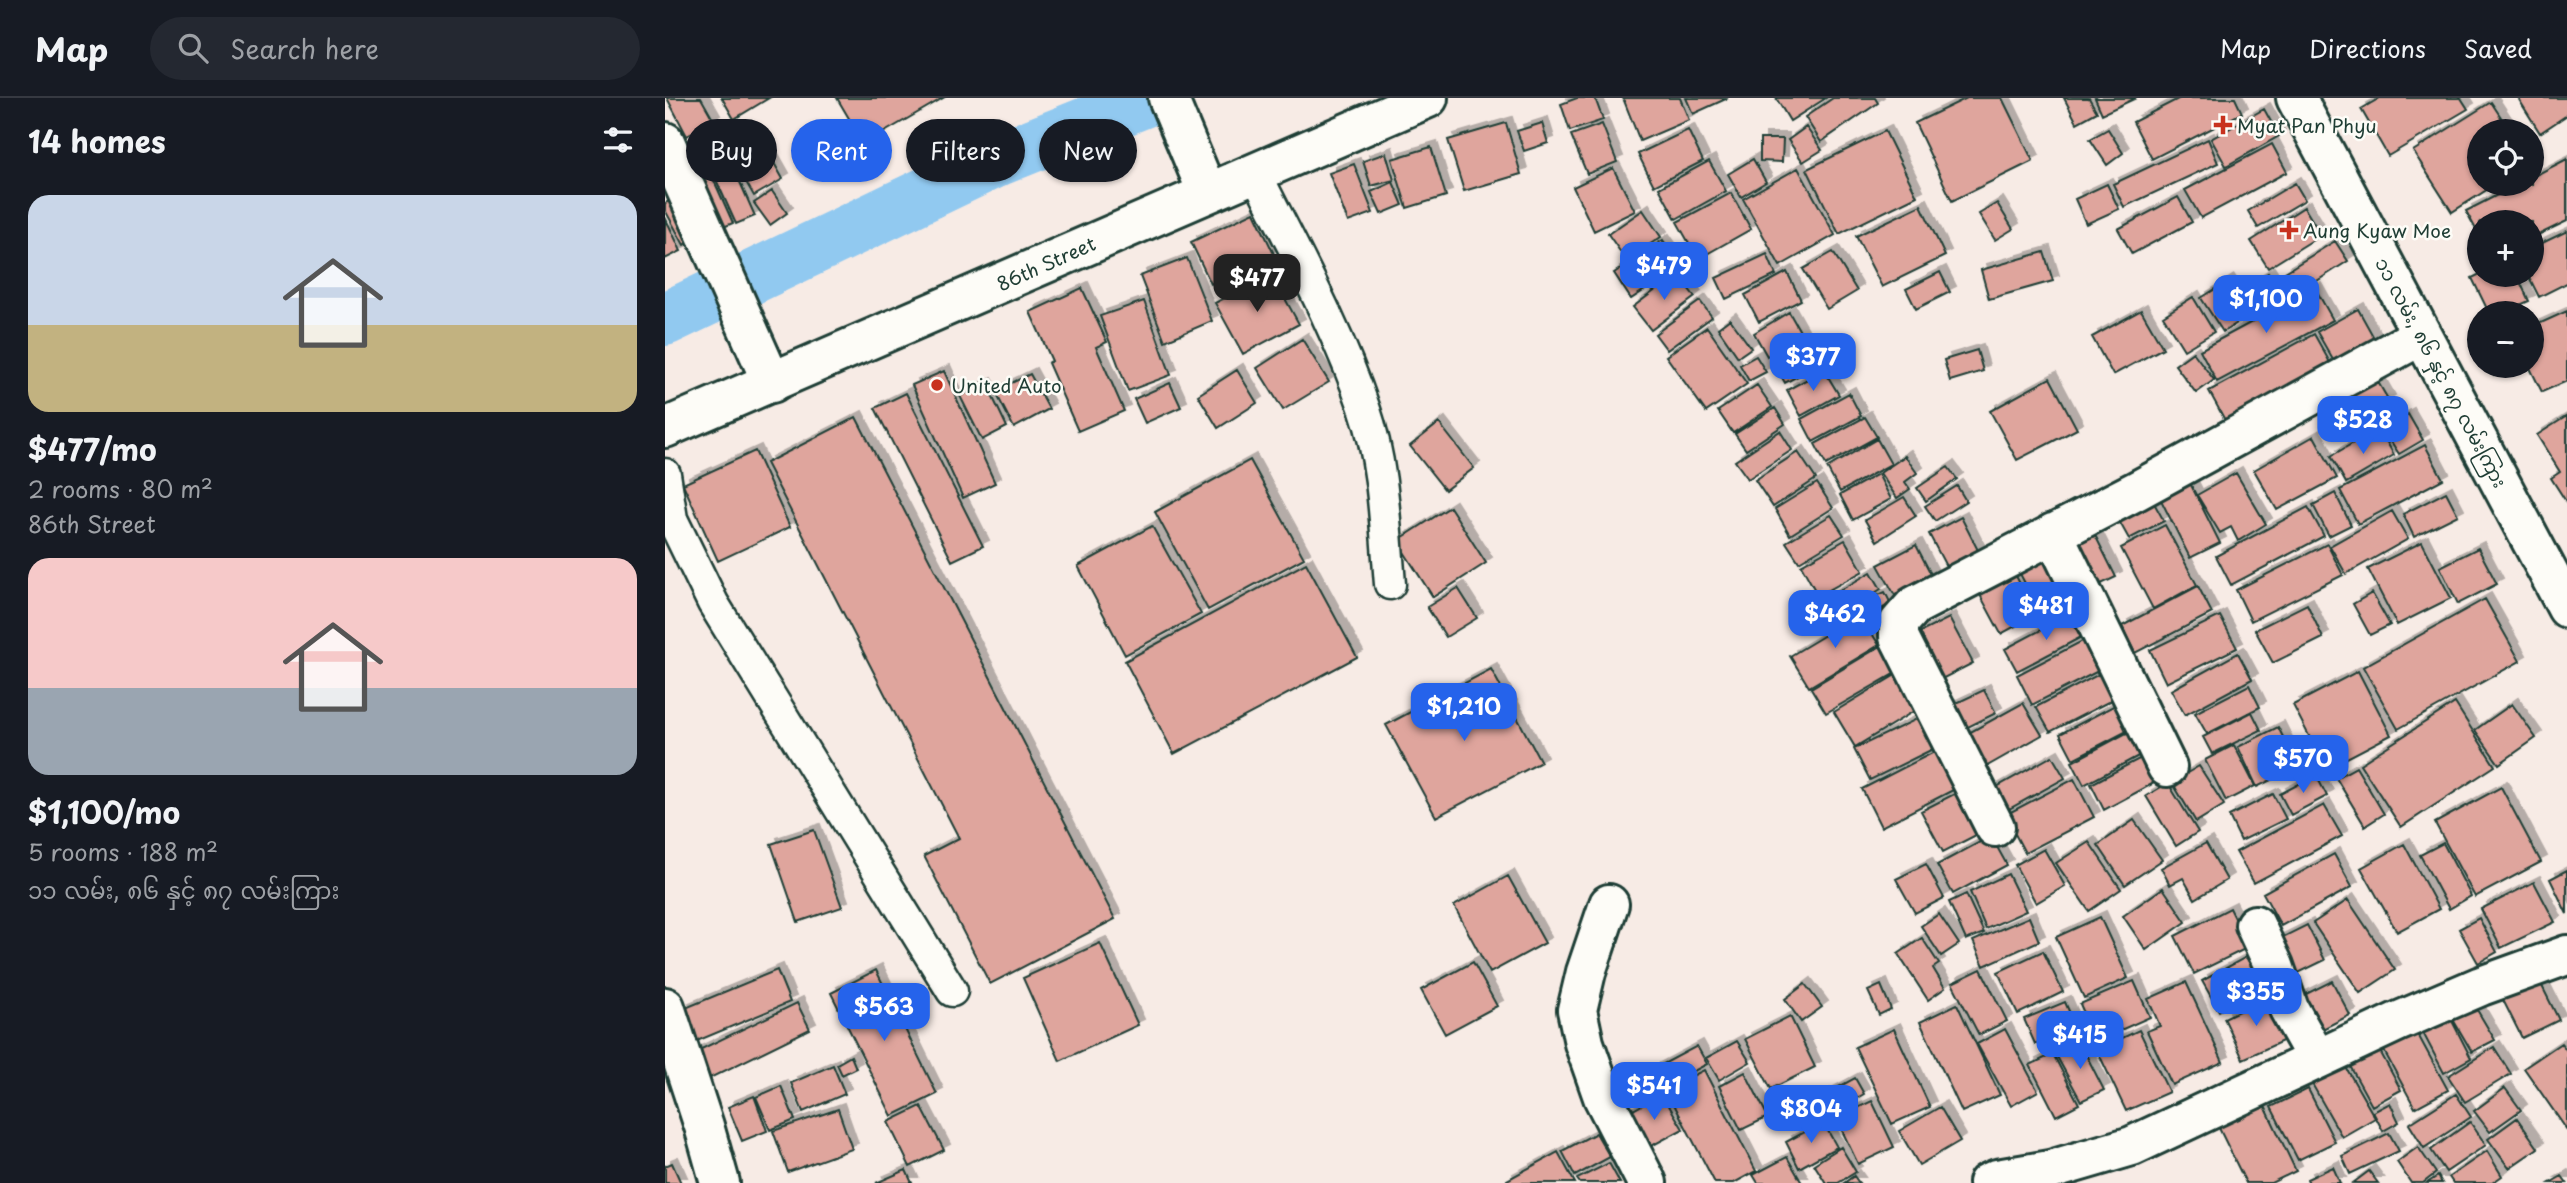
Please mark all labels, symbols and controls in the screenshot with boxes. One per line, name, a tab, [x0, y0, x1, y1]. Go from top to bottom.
search box	[150, 17, 640, 80]
text: Map	[35, 23, 108, 73]
icon: search	[174, 29, 212, 67]
text: Search here	[230, 29, 379, 68]
text: Map	[2220, 30, 2271, 66]
text: Directions	[2309, 30, 2426, 66]
text: Saved	[2464, 30, 2532, 66]
place label: Myat Pan Phyu	[2237, 111, 2377, 139]
marker: Myat Pan Phyu	[2215, 117, 2231, 133]
text: 14 homes	[28, 118, 166, 163]
chip: Buy	[686, 119, 777, 182]
chip: Rent	[791, 119, 892, 182]
chip: Filters	[906, 119, 1025, 182]
chip: New	[1039, 119, 1137, 182]
map controls	[2467, 119, 2544, 378]
button: locate	[2467, 119, 2544, 196]
icon: filters	[599, 121, 637, 159]
button: +	[2467, 210, 2544, 287]
place label: Aung Kyaw Moe	[2303, 216, 2451, 244]
marker: Aung Kyaw Moe	[2281, 222, 2297, 238]
street label: 86th Street	[992, 229, 1100, 297]
icon: home	[270, 240, 396, 366]
pin: $479	[1623, 242, 1705, 302]
text: $479	[1636, 247, 1692, 282]
street label: ၁၁ လမ်း, ၈၆ နှင့် ၈၇ လမ်းကြား	[2366, 252, 2515, 494]
pin: $477	[1216, 254, 1298, 314]
text: $477	[1229, 259, 1285, 294]
pin: $1,100	[2209, 275, 2323, 335]
text: $1,100	[2229, 280, 2303, 315]
button: −	[2467, 301, 2544, 378]
pin: $377	[1772, 334, 1854, 393]
text: $377	[1786, 338, 1840, 373]
place label: United Auto	[951, 371, 1062, 399]
marker: United Auto	[929, 377, 945, 393]
pin: $528	[2322, 396, 2404, 456]
text: $528	[2333, 401, 2393, 436]
text: $477/mo	[28, 426, 157, 471]
text: 2 rooms · 80 m²	[28, 471, 213, 506]
text: 86th Street	[28, 506, 156, 541]
pin: $481	[2005, 582, 2087, 642]
text: $481	[2019, 587, 2073, 622]
pin: $462	[1794, 590, 1876, 650]
text: $462	[1804, 595, 1866, 630]
icon: home	[270, 604, 396, 730]
pin: $1,210	[1407, 684, 1521, 743]
text: $1,210	[1427, 688, 1501, 723]
pin: $570	[2262, 736, 2344, 795]
text: $570	[2274, 740, 2333, 775]
text: $1,100/mo	[28, 789, 180, 834]
text: 5 rooms · 188 m²	[28, 834, 218, 869]
text: ၁၁ လမ်း, ၈၆ နှင့် ၈၇ လမ်းကြား	[28, 872, 339, 907]
pin: $355	[2215, 968, 2297, 1028]
text: $355	[2227, 973, 2285, 1008]
pin: $563	[843, 984, 925, 1043]
text: $563	[854, 988, 914, 1023]
pin: $415	[2039, 1012, 2121, 1071]
text: $415	[2053, 1016, 2108, 1051]
pin: $541	[1613, 1062, 1695, 1122]
text: $541	[1627, 1067, 1682, 1102]
pin: $804	[1770, 1086, 1852, 1145]
text: $804	[1780, 1090, 1842, 1125]

